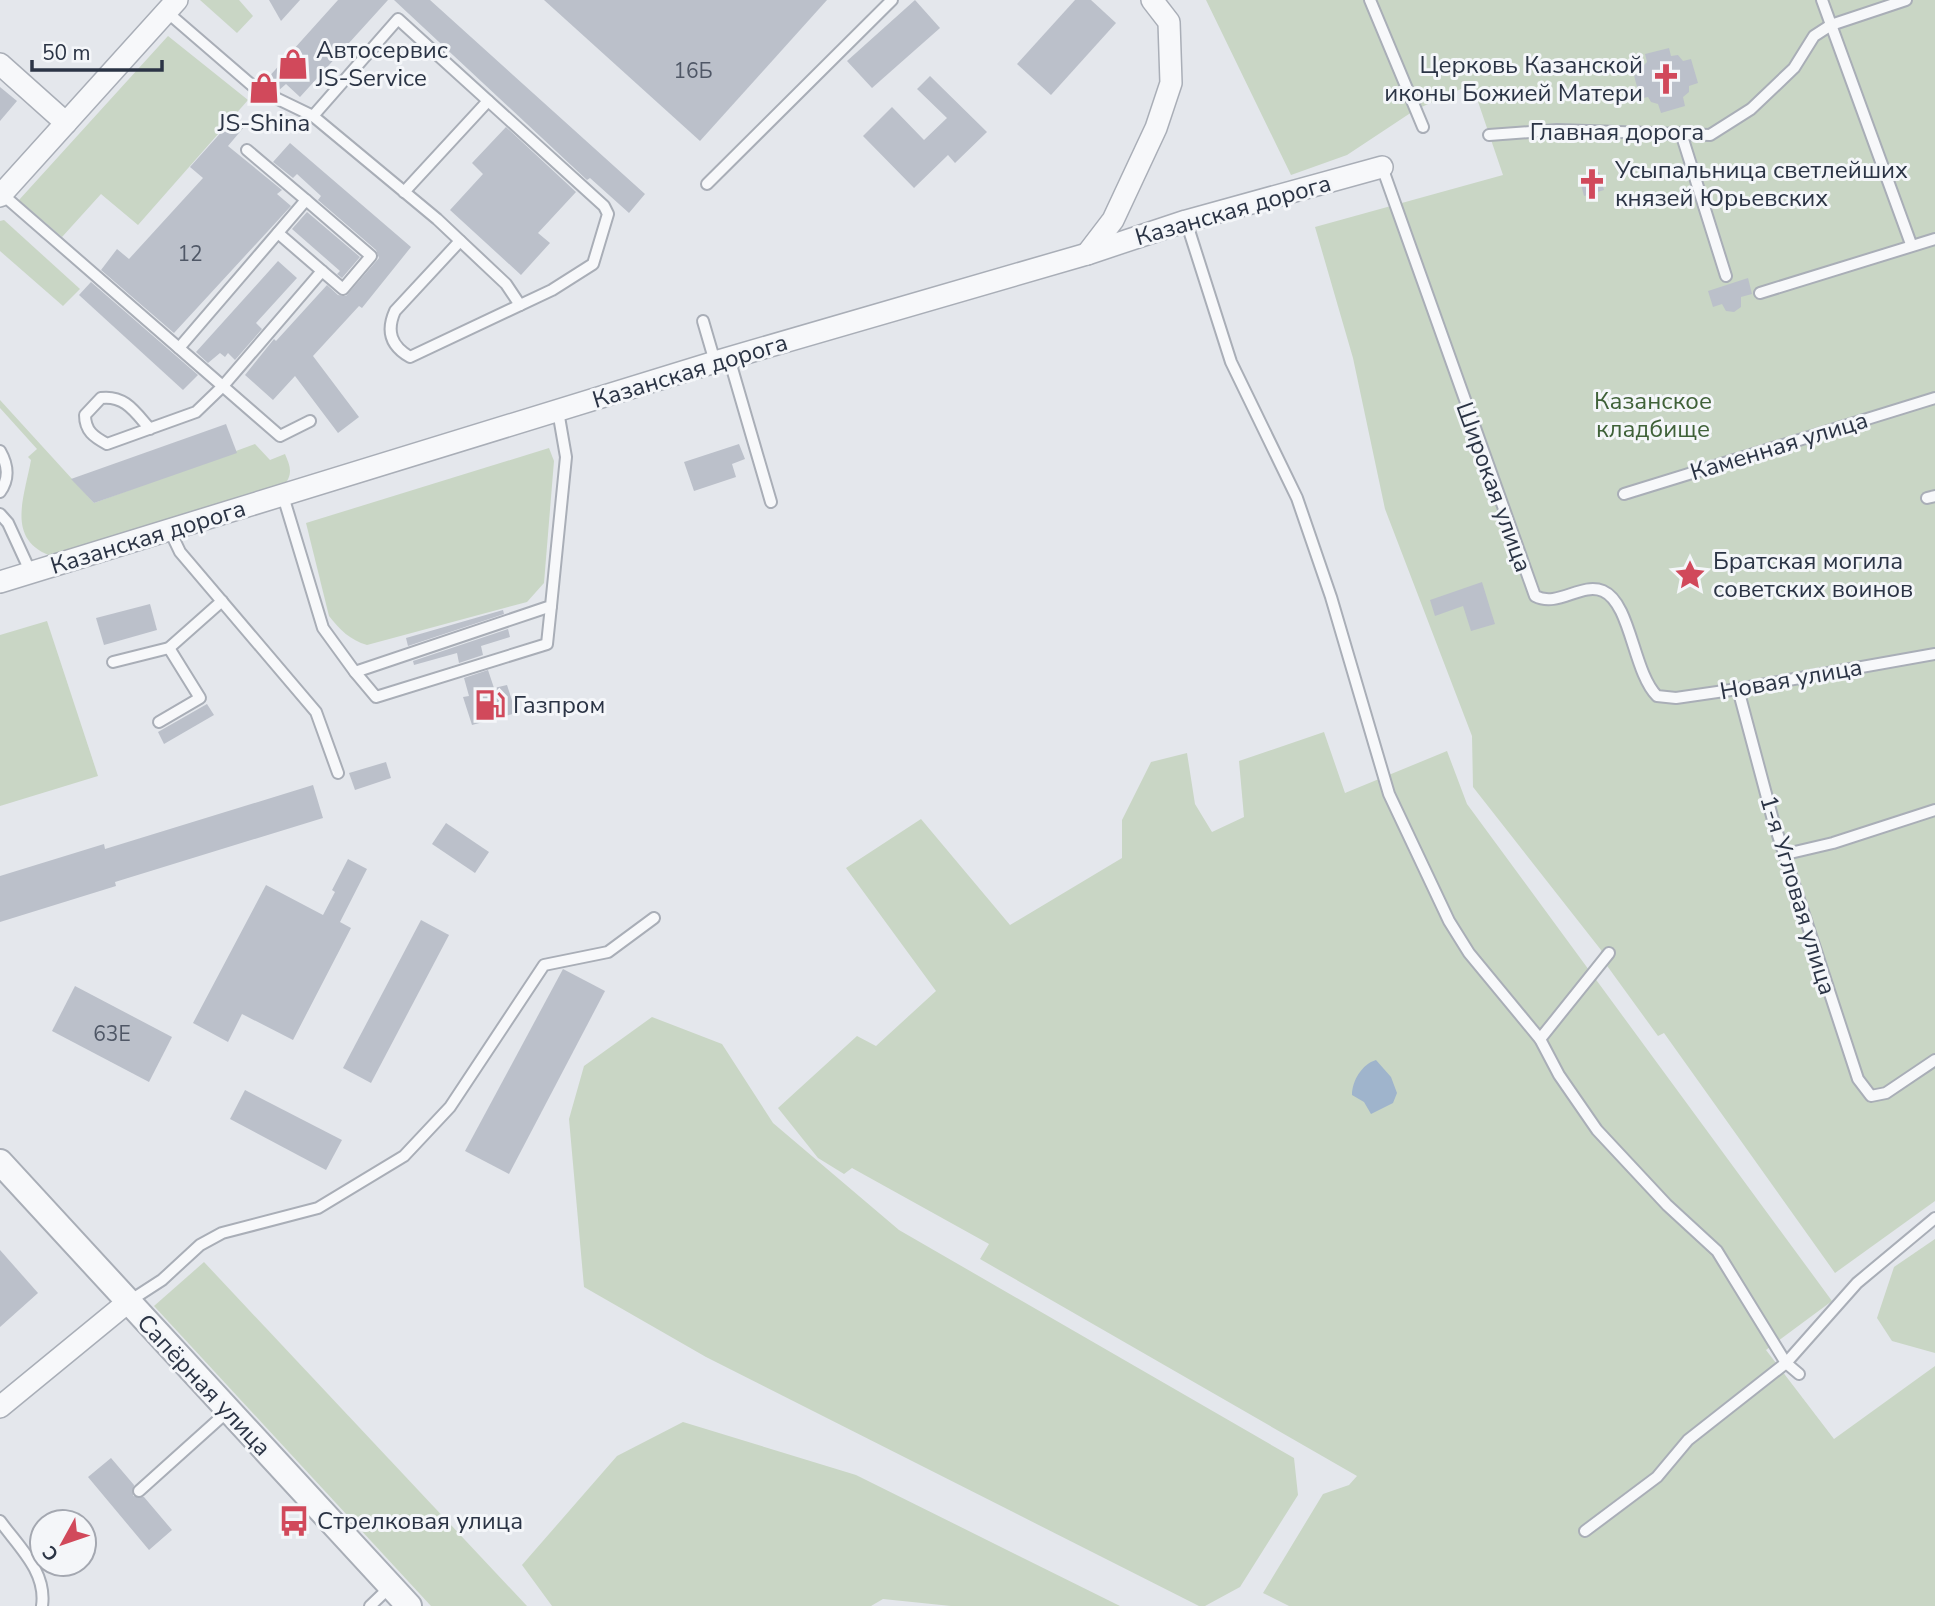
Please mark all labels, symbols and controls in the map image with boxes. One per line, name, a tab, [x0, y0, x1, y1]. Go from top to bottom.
scale bar	[32, 28, 161, 72]
place label: Автосервис JS-Service	[315, 34, 448, 94]
text: 50 m	[42, 39, 91, 67]
shop icon: Автосервис JS-Service	[276, 47, 310, 81]
place label: Церковь Казанской иконы Божией Матери	[1384, 49, 1643, 109]
house number: 16Б	[673, 57, 713, 85]
church icon: Церковь Казанской иконы Божией Матери	[1649, 62, 1683, 96]
shop icon: JS-Shina	[247, 71, 281, 105]
place label: JS-Shina	[217, 107, 310, 139]
street label: Главная дорога	[1530, 116, 1704, 148]
place label: Усыпальница светлейших князей Юрьевских	[1614, 154, 1908, 214]
street label: Казанская дорога	[1131, 167, 1335, 253]
church icon: Усыпальница светлейших князей Юрьевских	[1575, 167, 1609, 201]
house number: 12	[177, 240, 203, 268]
street label: Казанская дорога	[589, 326, 791, 416]
park label: Казанское кладбище	[1594, 385, 1712, 445]
street label: Широкая улица	[1448, 398, 1540, 576]
street label: Каменная улица	[1686, 404, 1872, 488]
street label: Казанская дорога	[47, 492, 249, 582]
place label: Братская могила советских воинов	[1713, 545, 1913, 605]
place icon: Братская могила советских воинов	[1673, 558, 1707, 592]
street label: Новая улица	[1717, 651, 1865, 707]
fuel station icon: Газпром	[473, 688, 507, 722]
place label: Газпром	[513, 689, 605, 721]
street label: 1-я Угловая улица	[1752, 791, 1844, 999]
house number: 63Е	[93, 1020, 131, 1048]
street label: Сапёрная улица	[130, 1307, 278, 1463]
bus stop icon: Стрелковая улица	[277, 1504, 311, 1538]
place label: Стрелковая улица	[317, 1505, 523, 1537]
north arrow	[28, 1508, 98, 1578]
text: С	[37, 1540, 65, 1567]

